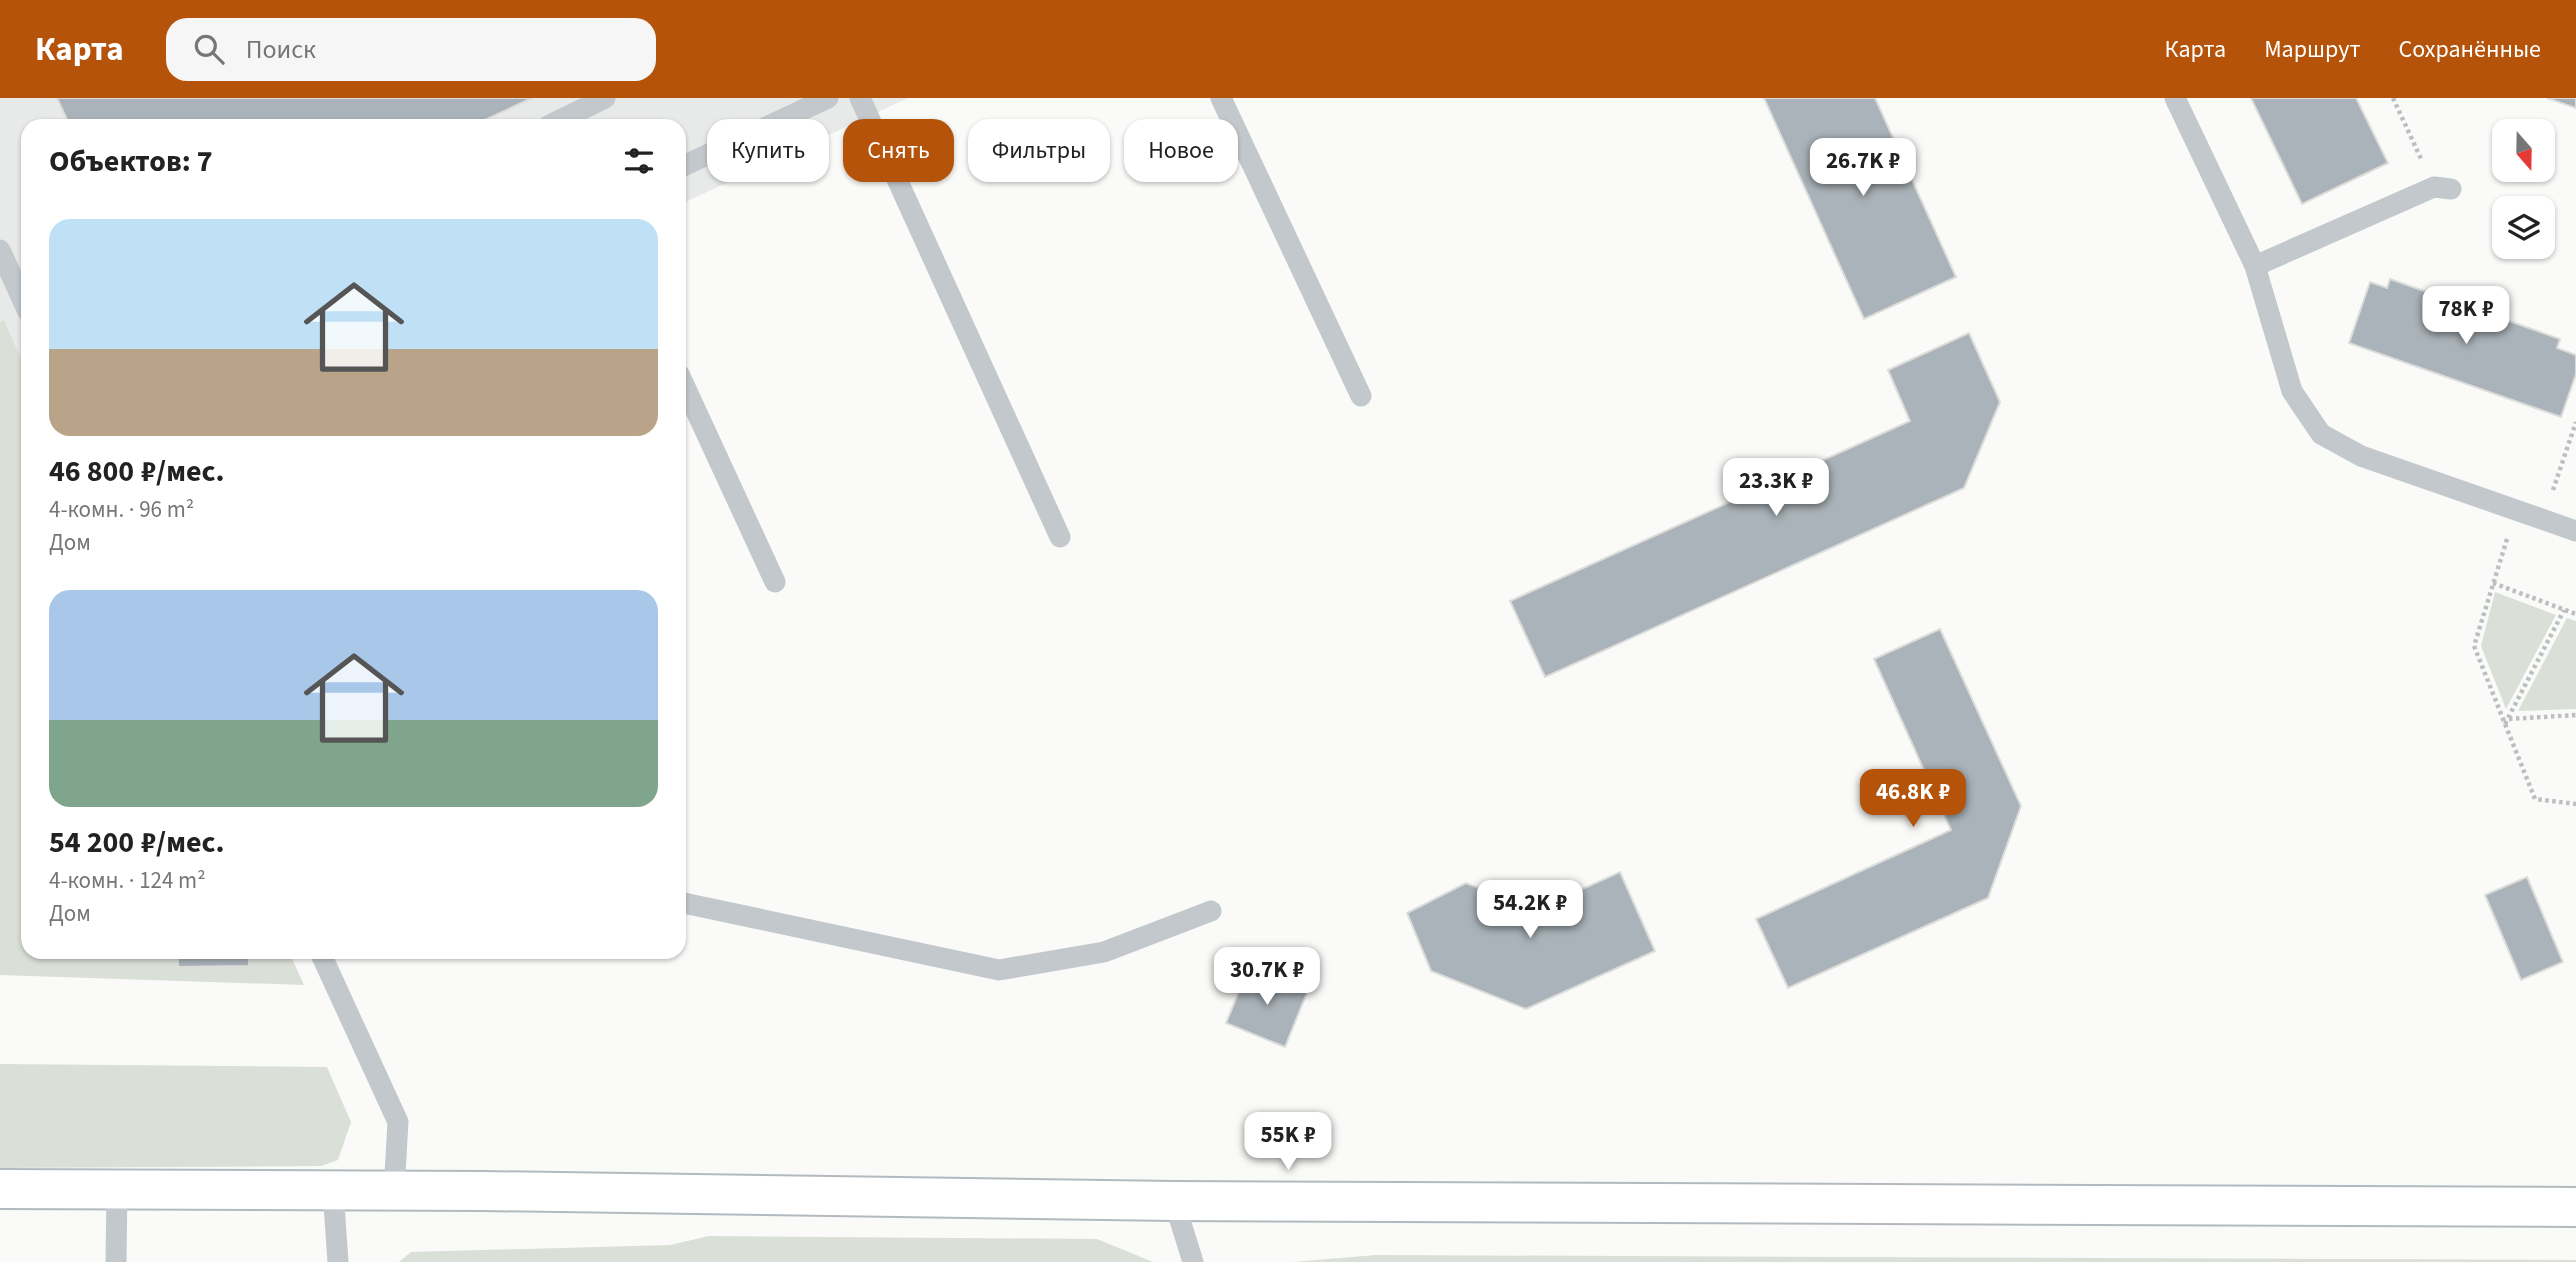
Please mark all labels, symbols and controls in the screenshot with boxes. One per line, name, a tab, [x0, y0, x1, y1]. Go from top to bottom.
search box	[166, 18, 656, 81]
text: Карта	[35, 26, 124, 73]
icon: search	[190, 30, 228, 68]
text: Поиск	[246, 31, 316, 68]
text: Карта	[2165, 32, 2226, 67]
text: Маршрут	[2264, 32, 2360, 67]
text: Сохранённые	[2398, 32, 2541, 67]
chip: Купить	[707, 119, 829, 182]
chip: Снять	[843, 119, 954, 182]
chip: Фильтры	[968, 119, 1110, 182]
chip: Новое	[1124, 119, 1238, 182]
north arrow	[2492, 119, 2555, 182]
map controls	[2492, 119, 2555, 259]
pin: 26.7K ₽	[1798, 139, 1928, 198]
text: Объектов: 7	[49, 140, 213, 183]
icon: filters	[620, 142, 658, 180]
text: 26.7K ₽	[1826, 144, 1900, 177]
button: layers	[2492, 196, 2555, 259]
icon: home	[291, 264, 417, 390]
pin: 78K ₽	[2417, 286, 2515, 346]
text: 78K ₽	[2438, 292, 2494, 325]
text: 46 800 ₽/мес.	[49, 450, 225, 493]
pin: 23.3K ₽	[1711, 458, 1841, 518]
text: 23.3K ₽	[1739, 464, 1813, 497]
text: 4-комн. · 96 m²	[49, 493, 194, 526]
text: Дом	[49, 526, 91, 559]
icon: home	[291, 635, 417, 761]
pin: 46.8K ₽	[1848, 770, 1978, 829]
text: 46.8K ₽	[1876, 775, 1950, 808]
text: 54 200 ₽/мес.	[49, 821, 225, 864]
text: 4-комн. · 124 m²	[49, 864, 206, 897]
pin: 54.2K ₽	[1465, 880, 1595, 940]
text: 54.2K ₽	[1493, 886, 1567, 919]
text: Дом	[49, 897, 91, 930]
pin: 30.7K ₽	[1202, 948, 1332, 1007]
text: 30.7K ₽	[1230, 953, 1304, 986]
pin: 55K ₽	[1239, 1112, 1337, 1172]
text: 55K ₽	[1260, 1118, 1316, 1151]

